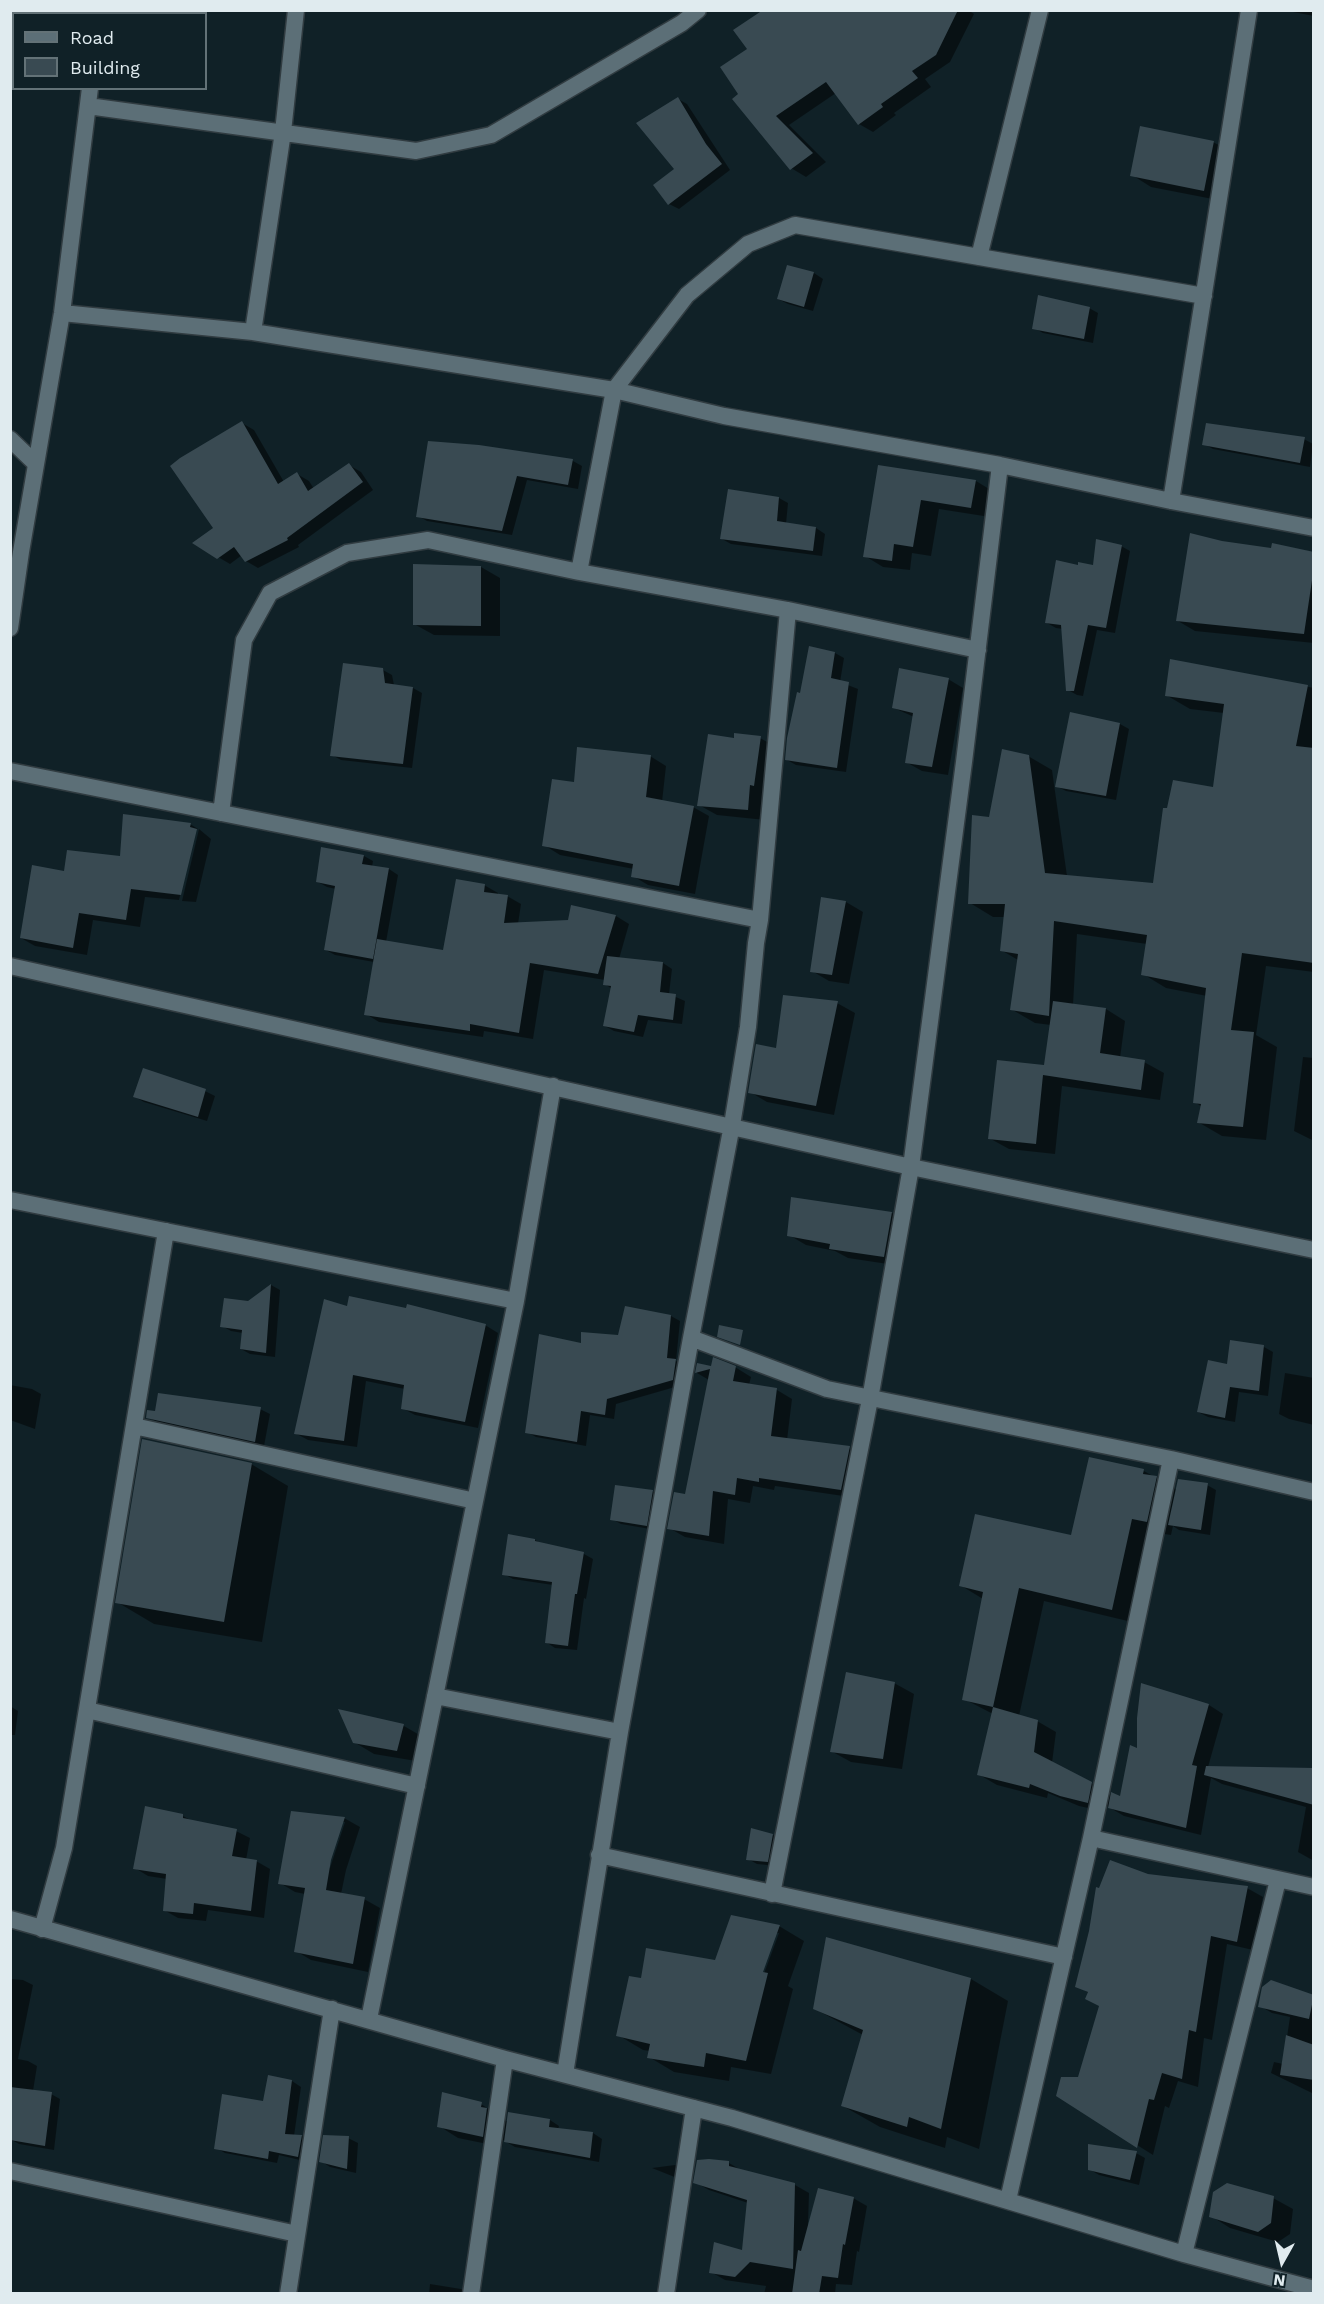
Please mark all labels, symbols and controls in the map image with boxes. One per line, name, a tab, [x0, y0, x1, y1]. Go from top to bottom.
legend	[12, 12, 207, 90]
text: Road	[70, 27, 114, 48]
text: Building	[70, 57, 140, 78]
north arrow	[1252, 2232, 1312, 2292]
text: N	[1272, 2270, 1287, 2291]

